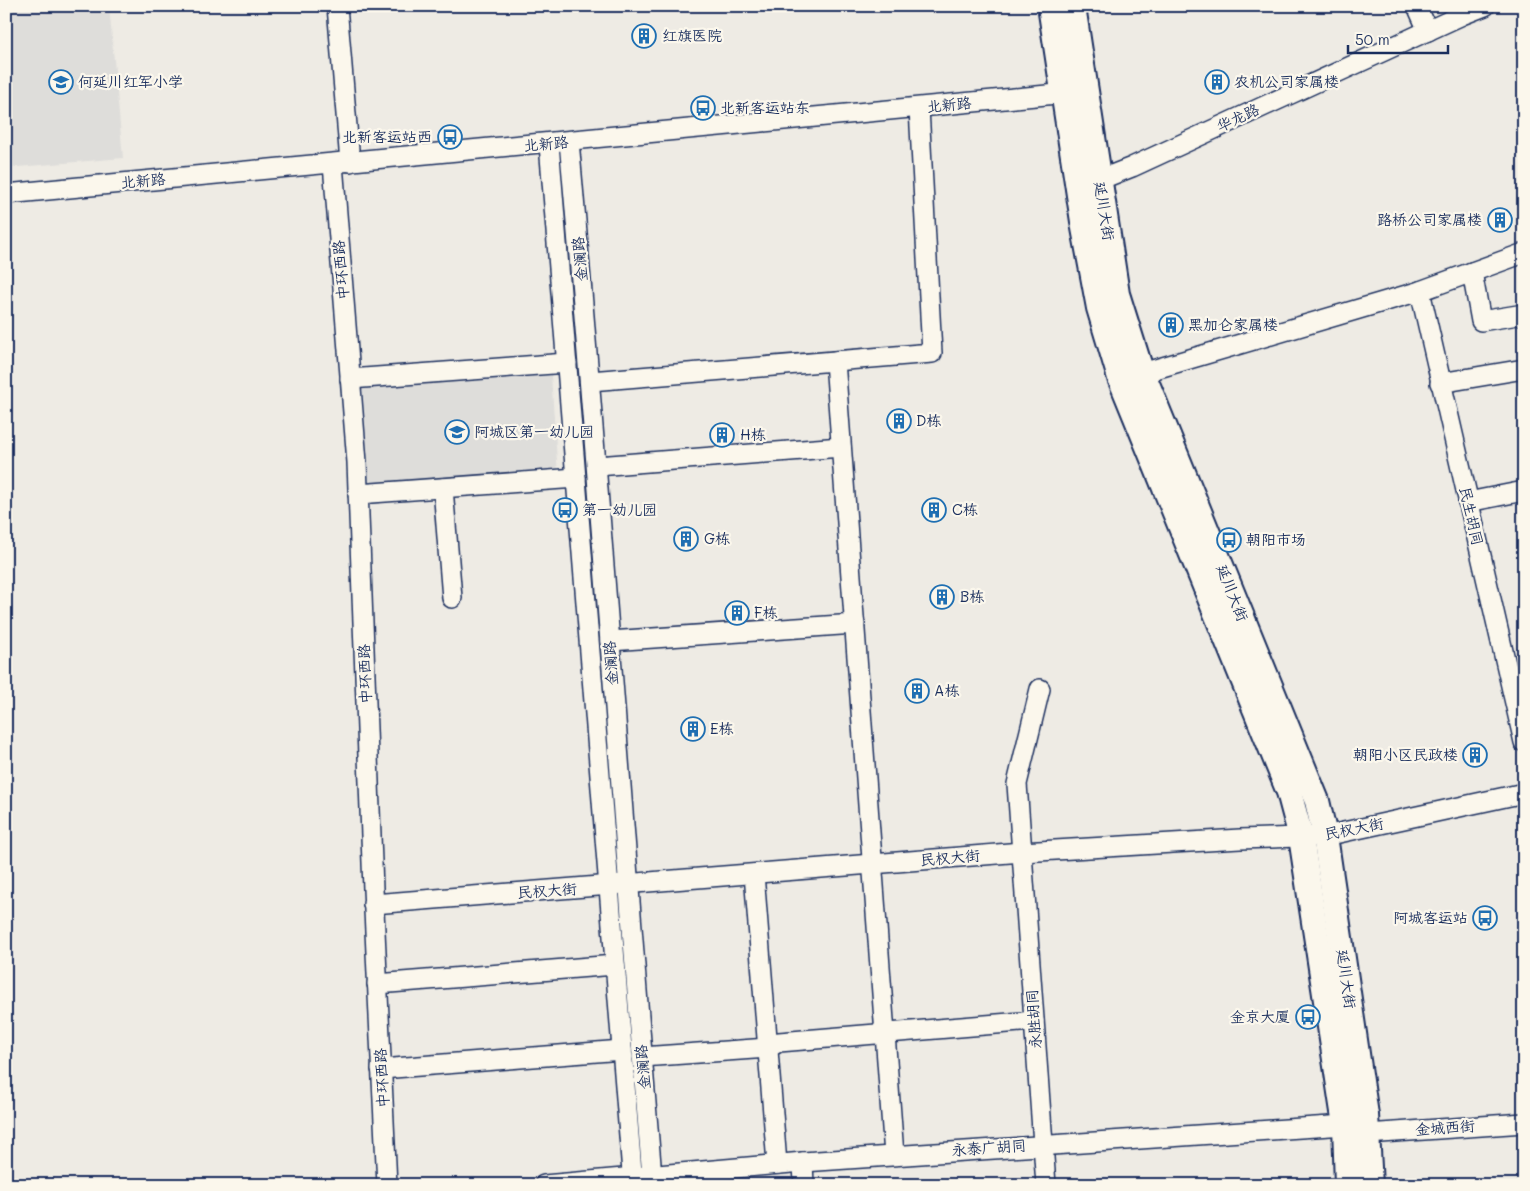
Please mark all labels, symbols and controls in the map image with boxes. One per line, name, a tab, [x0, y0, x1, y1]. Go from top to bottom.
scale bar	[1348, 22, 1448, 54]
building icon: 红旗医院	[631, 23, 657, 49]
place label: 红旗医院	[662, 25, 722, 45]
text: 50 m	[1355, 29, 1390, 49]
school or university icon: 何延川红军小学	[48, 69, 74, 95]
building icon: 农机公司家属楼	[1204, 69, 1230, 95]
place label: 何延川红军小学	[78, 71, 183, 91]
place label: 农机公司家属楼	[1234, 71, 1339, 91]
street label: 北新路	[925, 92, 972, 116]
bus stop icon: 北新客运站东	[690, 95, 716, 121]
place label: 北新客运站东	[720, 97, 810, 117]
street label: 华龙路	[1213, 99, 1262, 136]
bus stop icon: 北新客运站西	[437, 124, 463, 150]
place label: 北新客运站西	[342, 126, 432, 146]
street label: 北新路	[523, 131, 569, 155]
street label: 北新路	[120, 168, 166, 192]
street label: 延川大街	[1090, 180, 1120, 242]
building icon: 路桥公司家属楼	[1487, 207, 1513, 233]
place label: 路桥公司家属楼	[1377, 209, 1482, 229]
street label: 金澜路	[567, 236, 591, 282]
street label: 中环西路	[327, 239, 353, 301]
building icon: 黑加仑家属楼	[1158, 312, 1184, 338]
place label: 黑加仑家属楼	[1188, 314, 1278, 334]
building icon: D栋	[886, 408, 912, 434]
place label: D栋	[916, 410, 941, 430]
school or university icon: 阿城区第一幼儿园	[444, 419, 470, 445]
place label: 阿城区第一幼儿园	[474, 421, 594, 441]
building icon: H栋	[709, 422, 735, 448]
place label: H栋	[740, 424, 766, 444]
street label: 民生胡同	[1455, 484, 1488, 547]
bus stop icon: 第一幼儿园	[552, 497, 578, 523]
building icon: C栋	[921, 497, 947, 523]
place label: 第一幼儿园	[582, 499, 657, 519]
place label: C栋	[952, 499, 978, 519]
building icon: G栋	[673, 526, 699, 552]
bus stop icon: 朝阳市场	[1216, 527, 1242, 553]
place label: G栋	[704, 528, 730, 548]
place label: 朝阳市场	[1246, 529, 1306, 549]
street label: 延川大街	[1212, 561, 1253, 624]
building icon: B栋	[929, 584, 955, 610]
place label: B栋	[960, 586, 984, 606]
building icon: F栋	[724, 600, 750, 626]
place label: F栋	[754, 602, 777, 622]
street label: 金澜路	[598, 640, 622, 686]
street label: 中环西路	[353, 644, 375, 704]
building icon: A栋	[904, 678, 930, 704]
place label: A栋	[934, 680, 959, 700]
building icon: E栋	[680, 716, 706, 742]
place label: E栋	[710, 718, 734, 738]
building icon: 朝阳小区民政楼	[1462, 742, 1488, 768]
place label: 朝阳小区民政楼	[1353, 744, 1458, 764]
street label: 民权大街	[1322, 812, 1385, 844]
street label: 民权大街	[919, 844, 981, 870]
street label: 民权大街	[516, 878, 578, 902]
bus stop icon: 阿城客运站	[1472, 905, 1498, 931]
place label: 阿城客运站	[1393, 907, 1468, 927]
street label: 延川大街	[1333, 948, 1361, 1010]
street label: 永胜胡同	[1021, 988, 1045, 1050]
bus stop icon: 金京大厦	[1295, 1004, 1321, 1030]
place label: 金京大厦	[1230, 1006, 1290, 1026]
street label: 金澜路	[630, 1044, 654, 1090]
street label: 中环西路	[369, 1048, 393, 1109]
street label: 金城西街	[1414, 1115, 1476, 1139]
street label: 永泰广胡同	[951, 1134, 1027, 1160]

